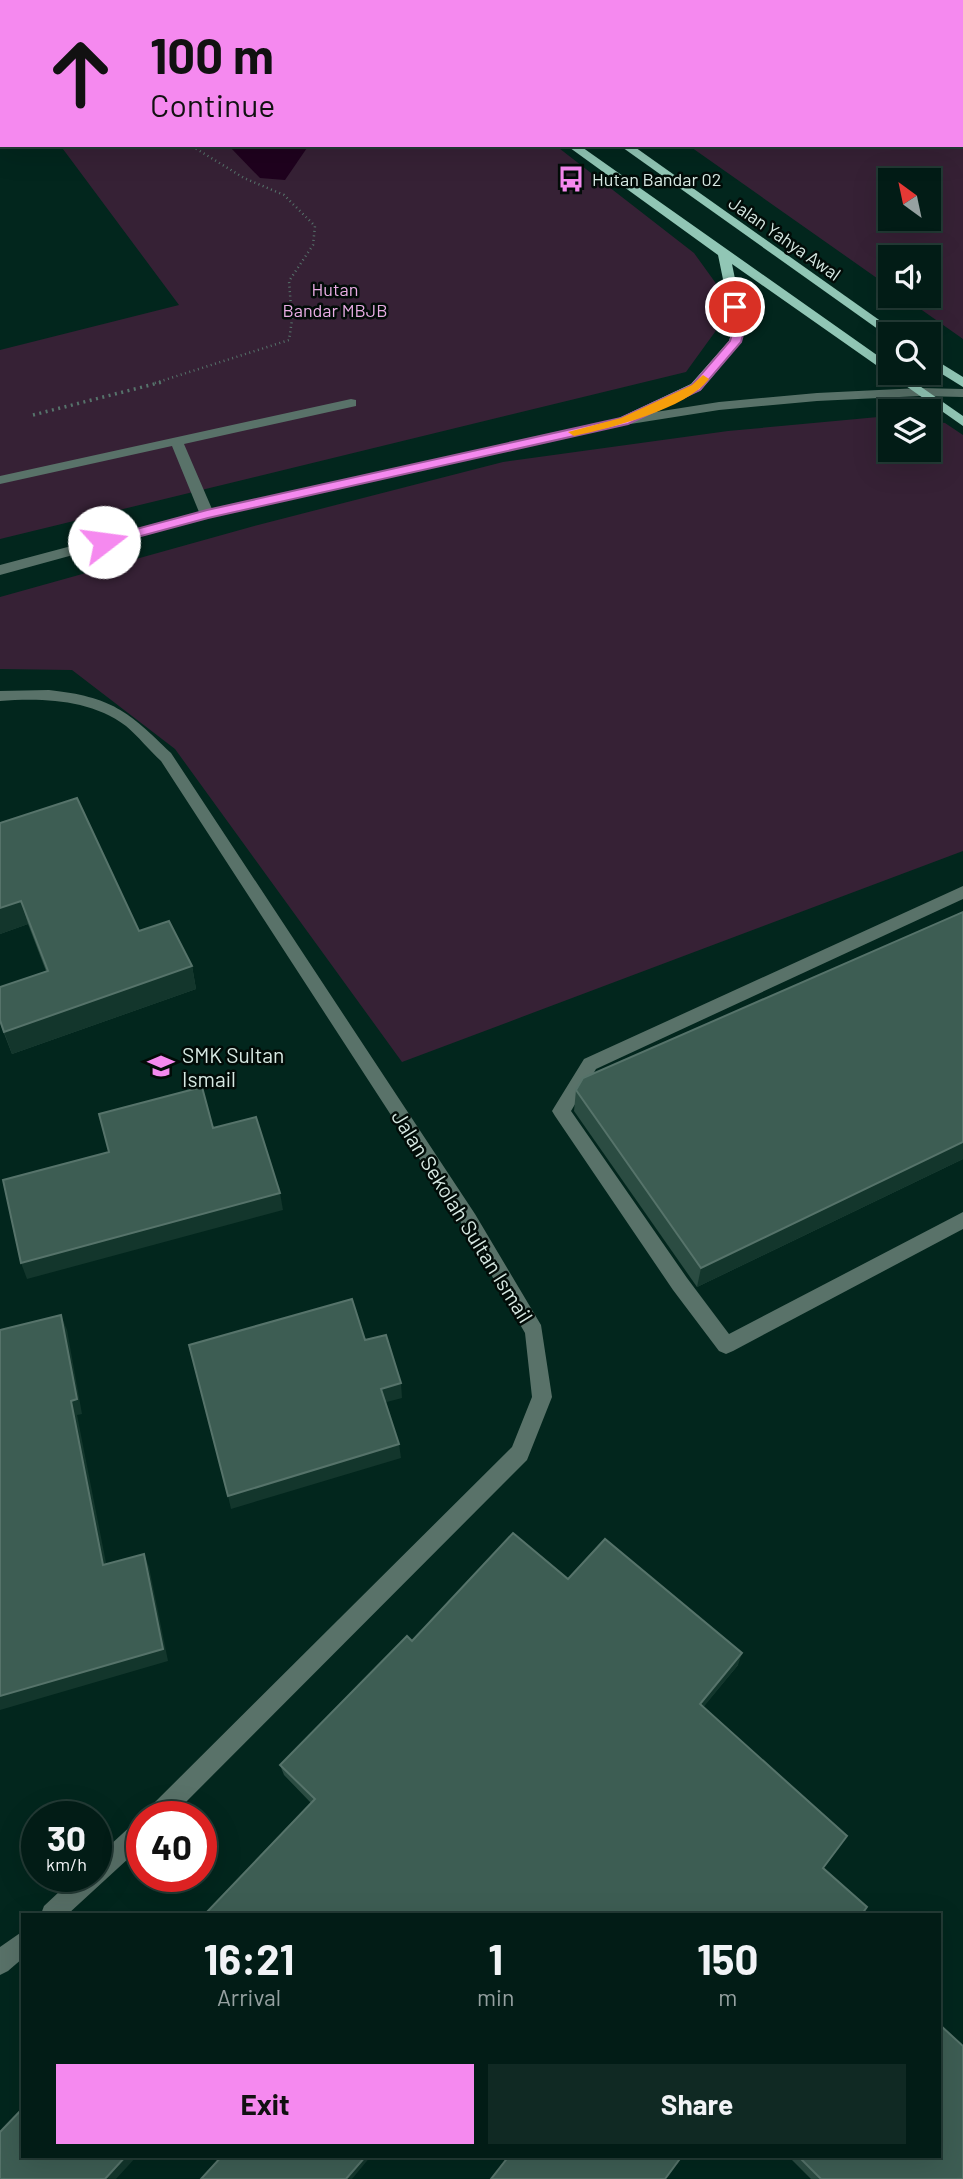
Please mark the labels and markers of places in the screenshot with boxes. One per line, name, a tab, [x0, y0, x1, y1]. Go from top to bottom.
bus stop icon: Hutan Bandar 02	[556, 164, 586, 194]
place label: Hutan Bandar 02	[592, 168, 721, 190]
pin	[705, 277, 765, 337]
place label: SMK Sultan Ismail	[182, 1042, 284, 1091]
school or university icon: SMK Sultan Ismail	[146, 1051, 176, 1081]

